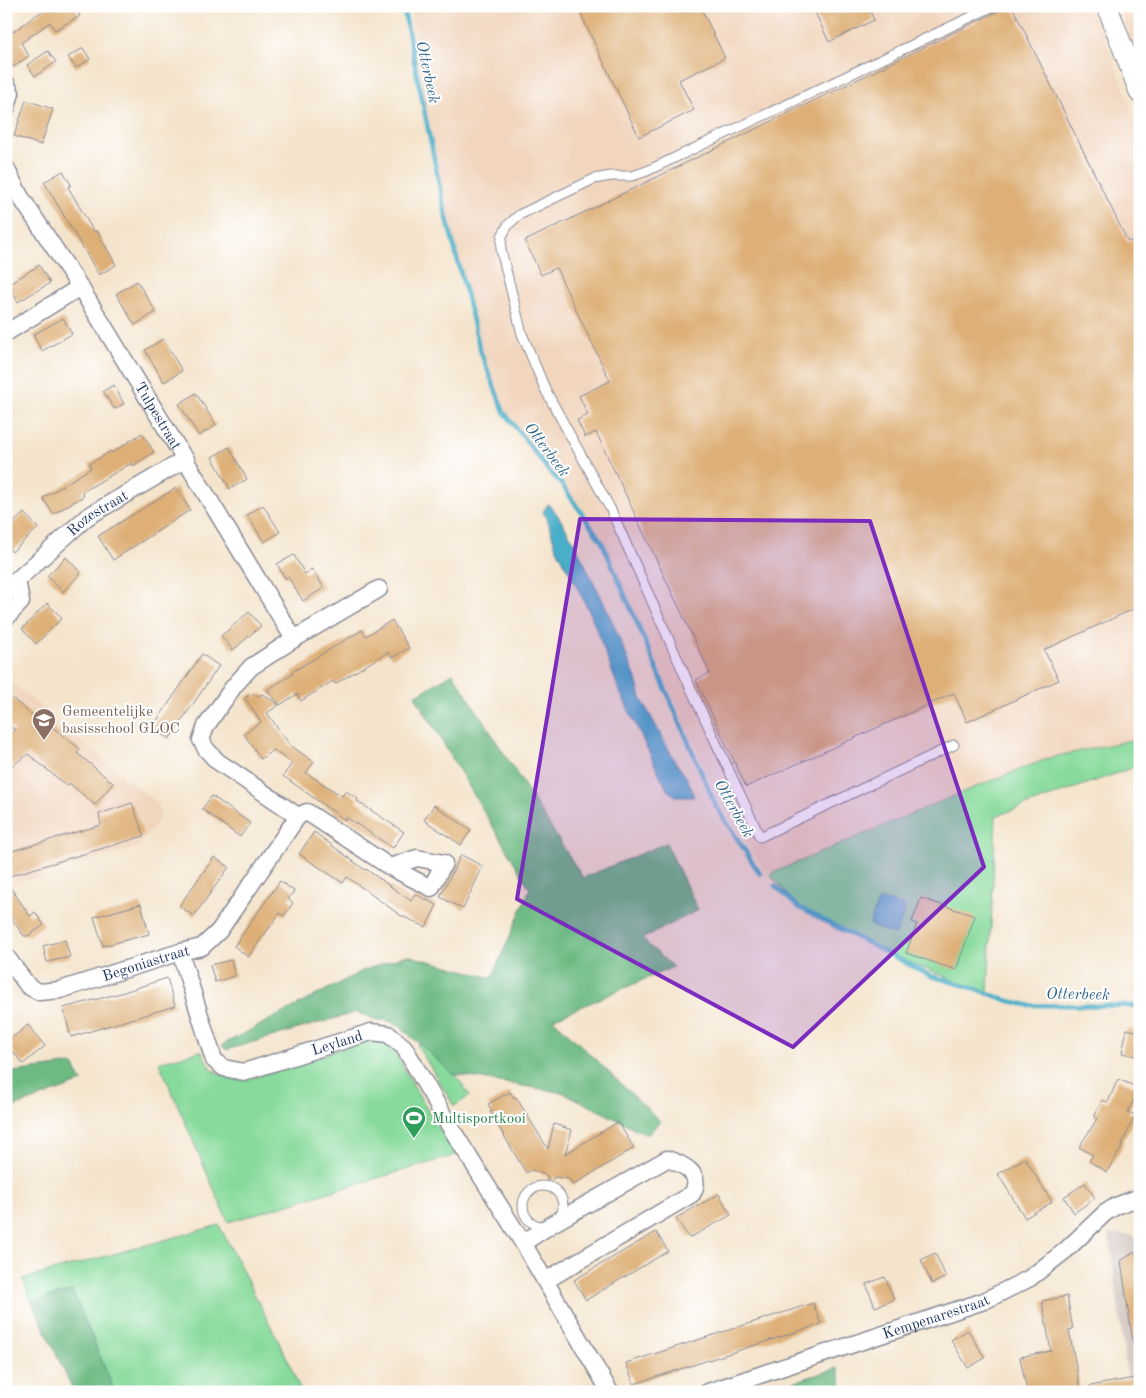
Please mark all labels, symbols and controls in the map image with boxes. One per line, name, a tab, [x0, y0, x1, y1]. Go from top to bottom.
water label: Otterbeek	[413, 40, 442, 105]
street label: Tulpestraat	[131, 380, 183, 453]
water label: Otterbeek	[521, 420, 572, 481]
street label: Rozestraat	[65, 489, 131, 540]
place label: Gemeentelijke basisschool GLOC	[62, 705, 180, 737]
school or university icon: Gemeentelijke basisschool GLOC	[31, 707, 57, 741]
water label: Otterbeek	[711, 777, 756, 841]
street label: Begoniastraat	[101, 944, 191, 985]
water label: Otterbeek	[1046, 986, 1110, 1004]
street label: Leyland	[310, 1029, 365, 1059]
sports icon: Multisportkooi	[401, 1105, 427, 1139]
place label: Multisportkooi	[432, 1112, 526, 1127]
street label: Kempenarestraat	[881, 1293, 993, 1343]

